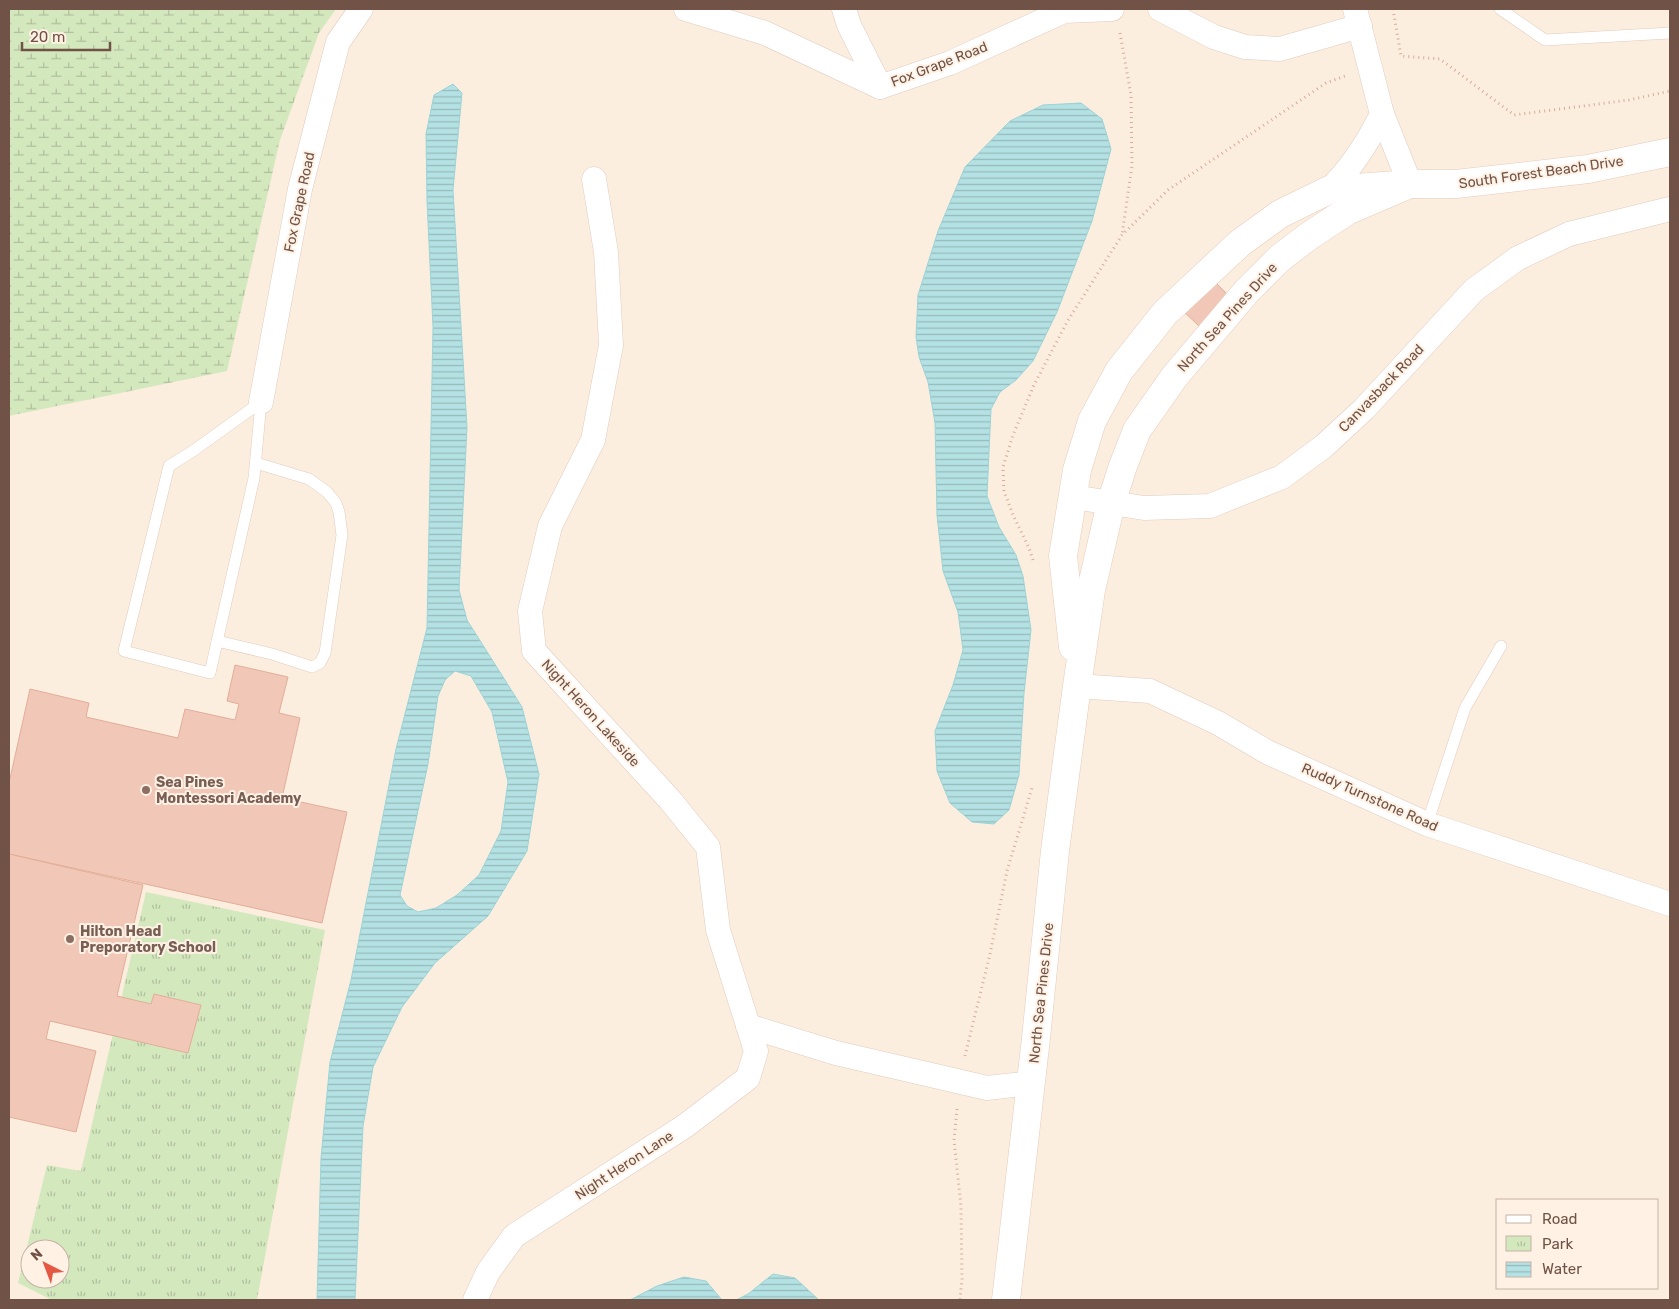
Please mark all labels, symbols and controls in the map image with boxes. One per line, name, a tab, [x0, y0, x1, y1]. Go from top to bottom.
scale bar	[22, 20, 110, 52]
text: 20 m	[30, 28, 65, 46]
street label: Fox Grape Road	[888, 38, 990, 91]
street label: Fox Grape Road	[281, 150, 318, 254]
street label: South Forest Beach Drive	[1458, 153, 1625, 192]
street label: North Sea Pines Drive	[1174, 259, 1281, 375]
street label: Canvasback Road	[1335, 341, 1427, 436]
street label: Night Heron Lakeside	[538, 656, 643, 771]
street label: Ruddy Turnstone Road	[1299, 760, 1441, 835]
place label: Sea Pines Montessori Academy	[156, 774, 302, 807]
marker: Sea Pines Montessori Academy	[140, 784, 152, 796]
street label: North Sea Pines Drive	[1026, 922, 1057, 1064]
place label: Hilton Head Preporatory School	[80, 923, 216, 956]
marker: Hilton Head Preporatory School	[64, 933, 76, 945]
street label: Night Heron Lane	[572, 1127, 677, 1204]
legend	[1496, 1199, 1659, 1289]
text: Road	[1542, 1210, 1578, 1228]
text: Park	[1542, 1235, 1573, 1253]
north arrow	[20, 1239, 70, 1289]
text: N	[27, 1245, 46, 1264]
text: Water	[1542, 1260, 1582, 1278]

